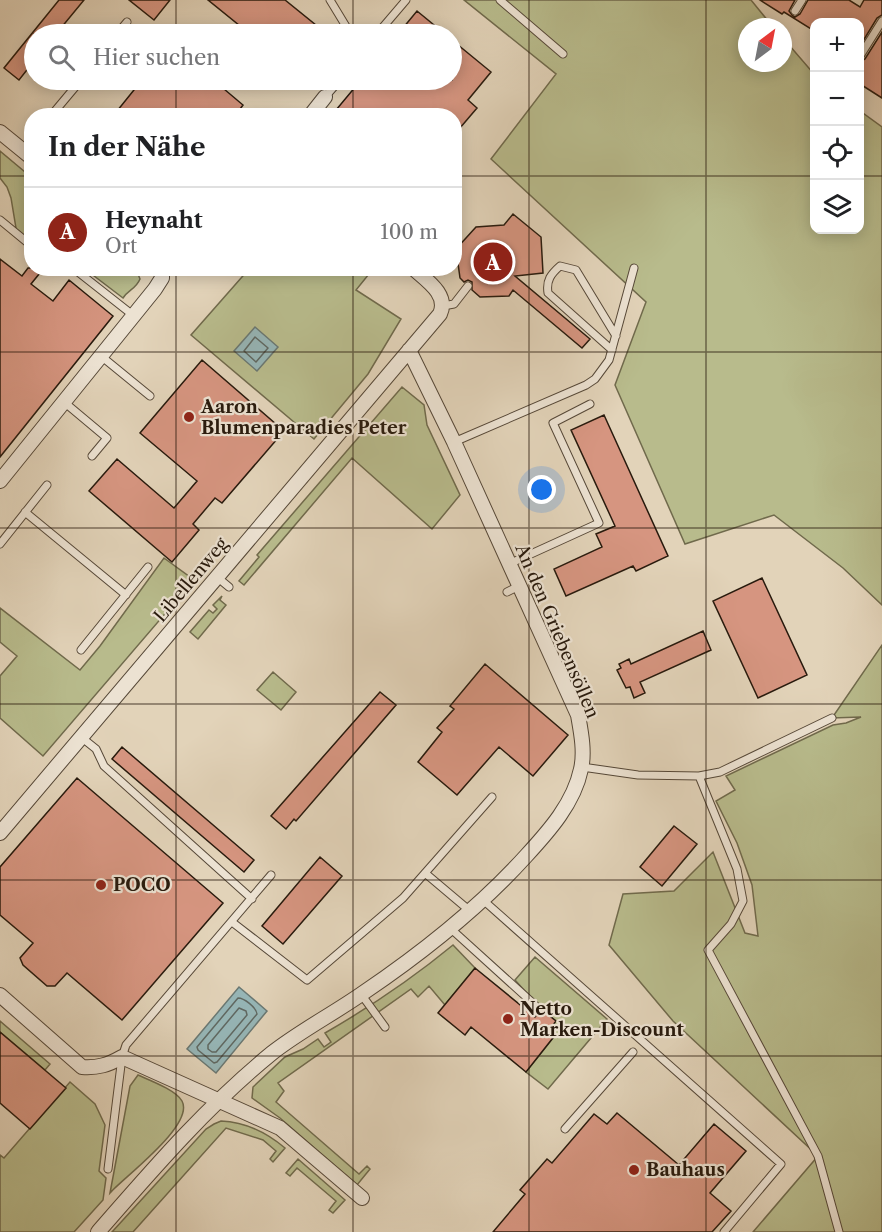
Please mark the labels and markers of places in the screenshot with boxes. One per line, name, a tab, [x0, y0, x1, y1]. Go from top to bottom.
pin: A	[474, 240, 512, 284]
place label: Aaron Blumenparadies Peter	[200, 396, 407, 439]
marker: Aaron Blumenparadies Peter	[182, 410, 196, 424]
place label: POCO	[113, 874, 171, 896]
marker: POCO	[94, 878, 108, 892]
place label: Netto Marken-Discount	[520, 998, 684, 1041]
marker: Netto Marken-Discount	[501, 1012, 515, 1026]
place label: Bauhaus	[646, 1159, 725, 1181]
marker: Bauhaus	[627, 1163, 641, 1177]

